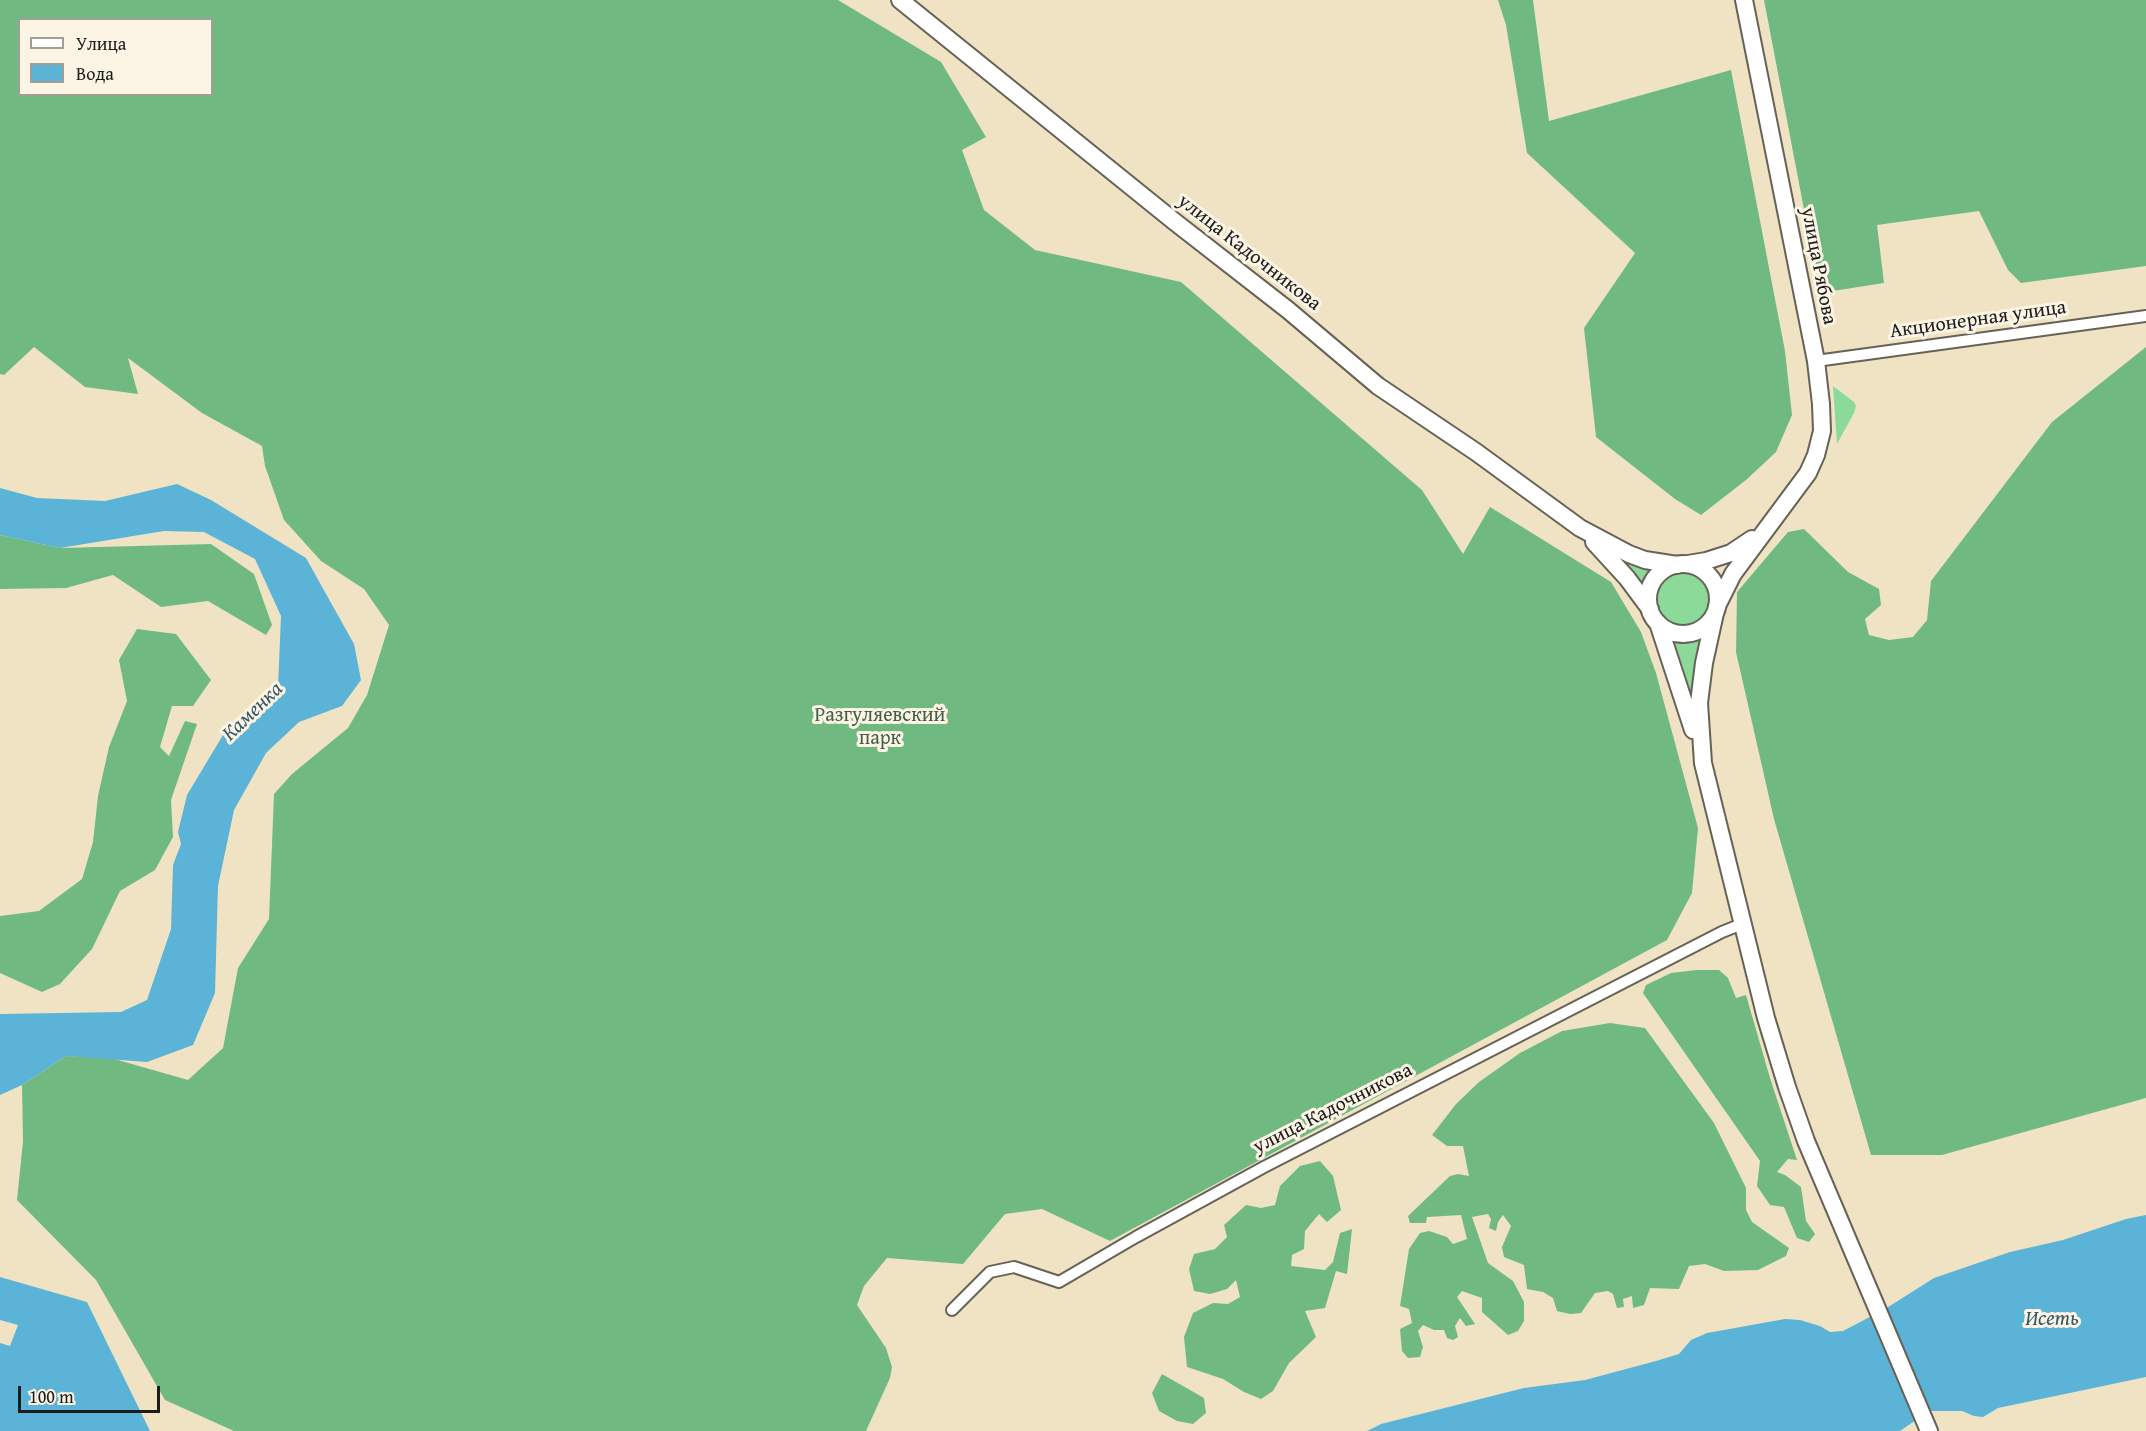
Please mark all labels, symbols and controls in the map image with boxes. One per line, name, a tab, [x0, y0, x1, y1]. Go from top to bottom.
legend	[18, 18, 213, 96]
text: Улица	[76, 30, 126, 57]
text: Вода	[76, 60, 114, 87]
street label: улица Кадочникова	[1172, 190, 1326, 316]
street label: улица Рябова	[1795, 205, 1841, 327]
street label: Акционерная улица	[1888, 296, 2068, 344]
water label: Каменка	[218, 677, 288, 747]
park label: Разгуляевский парк	[815, 704, 945, 751]
street label: улица Кадочникова	[1249, 1058, 1417, 1160]
water label: Исеть	[2025, 1307, 2079, 1333]
scale bar	[21, 1374, 164, 1412]
text: 100 m	[29, 1383, 74, 1410]

